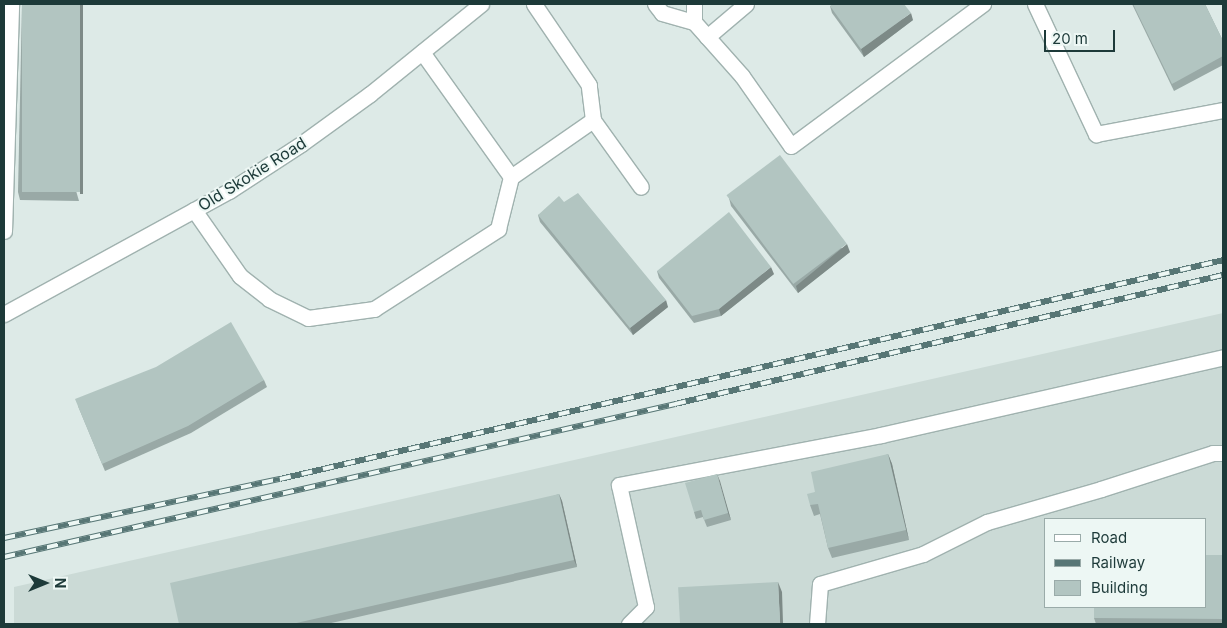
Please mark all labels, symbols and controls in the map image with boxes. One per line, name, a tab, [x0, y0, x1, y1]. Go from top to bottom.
scale bar	[1047, 20, 1118, 52]
text: 20 m	[1052, 29, 1088, 48]
street label: Old Skokie Road	[194, 133, 310, 215]
legend	[1044, 518, 1207, 608]
text: Road	[1091, 528, 1127, 547]
text: Railway	[1091, 553, 1145, 572]
north arrow	[20, 558, 70, 608]
text: N	[52, 578, 69, 588]
text: Building	[1091, 578, 1148, 597]

